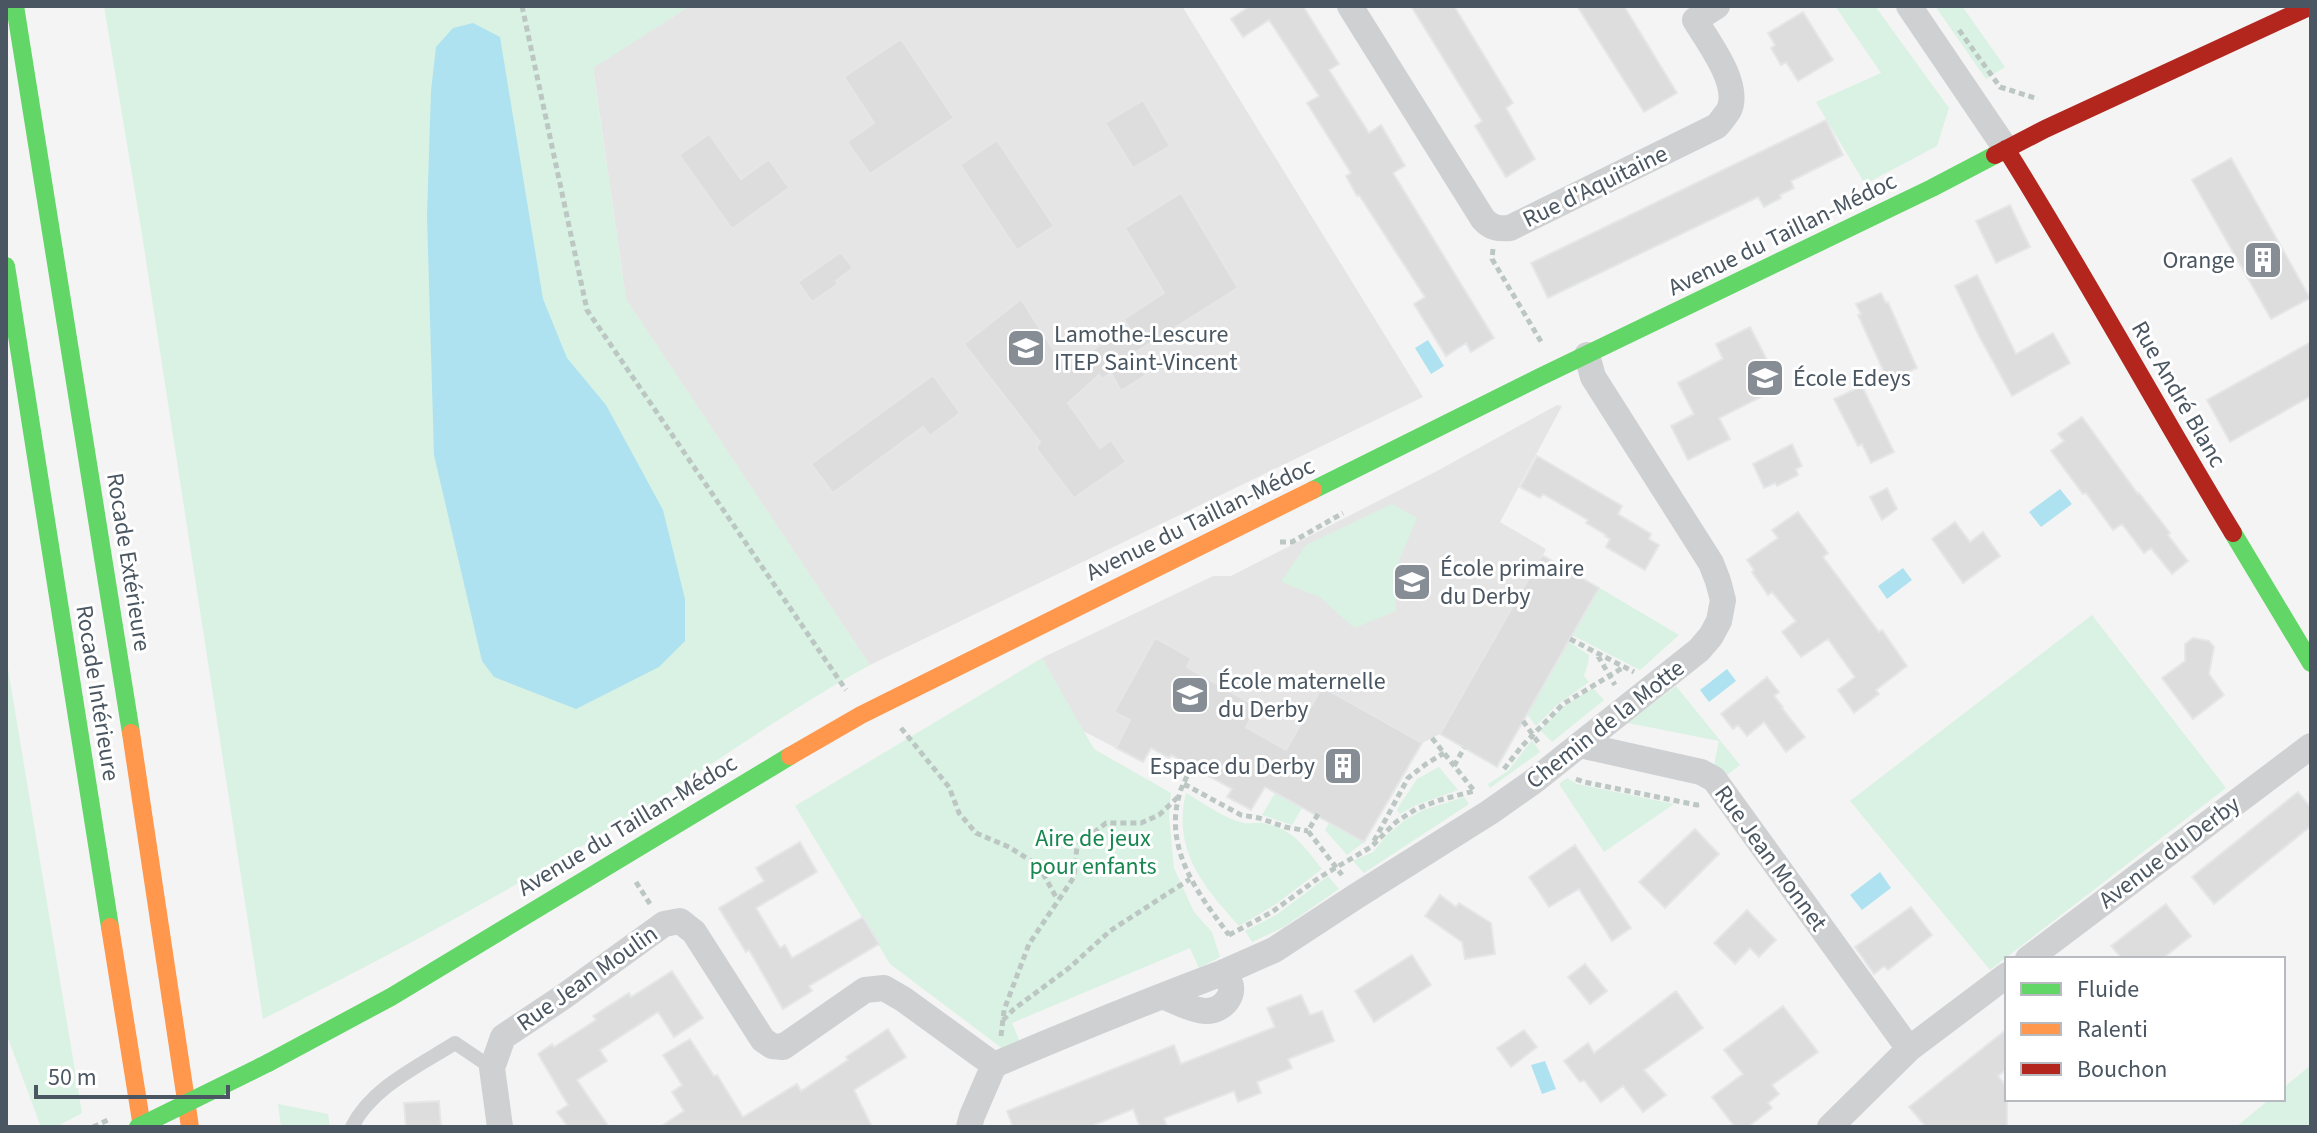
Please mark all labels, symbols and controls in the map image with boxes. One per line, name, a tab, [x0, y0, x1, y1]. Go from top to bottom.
street label: Rue d'Aquitaine	[1517, 136, 1674, 237]
street label: Avenue du Taillan-Médoc	[1662, 164, 1903, 305]
building icon: Orange	[2242, 239, 2284, 281]
place label: Orange	[2162, 243, 2235, 278]
street label: Rue André Blanc	[2122, 314, 2235, 474]
place label: Lamothe-Lescure ITEP Saint-Vincent	[1054, 317, 1238, 380]
school or university icon: Lamothe-Lescure ITEP Saint-Vincent	[1005, 327, 1047, 369]
school or university icon: École Edeys	[1744, 357, 1786, 399]
place label: École Edeys	[1793, 361, 1911, 396]
street label: Avenue du Taillan-Médoc	[1080, 449, 1321, 590]
street label: Rocade Extérieure	[97, 470, 160, 654]
place label: École primaire du Derby	[1440, 551, 1584, 614]
school or university icon: École primaire du Derby	[1391, 561, 1433, 603]
street label: Rocade Intérieure	[66, 603, 129, 784]
street label: Chemin de la Motte	[1519, 651, 1692, 798]
place label: École maternelle du Derby	[1218, 664, 1386, 727]
school or university icon: École maternelle du Derby	[1169, 674, 1211, 716]
building icon: Espace du Derby	[1322, 745, 1364, 787]
street label: Avenue du Taillan-Médoc	[511, 746, 744, 905]
place label: Espace du Derby	[1150, 749, 1315, 784]
street label: Rue Jean Monnet	[1706, 778, 1836, 939]
street label: Avenue du Derby	[2091, 787, 2247, 917]
park label: Aire de jeux pour enfants	[1029, 821, 1157, 884]
street label: Rue Jean Moulin	[510, 917, 665, 1040]
legend	[2005, 957, 2285, 1101]
text: Fluide	[2077, 972, 2139, 1007]
text: Ralenti	[2077, 1012, 2148, 1047]
scale bar	[36, 1049, 228, 1099]
text: Bouchon	[2077, 1052, 2167, 1087]
text: 50 m	[48, 1060, 97, 1095]

